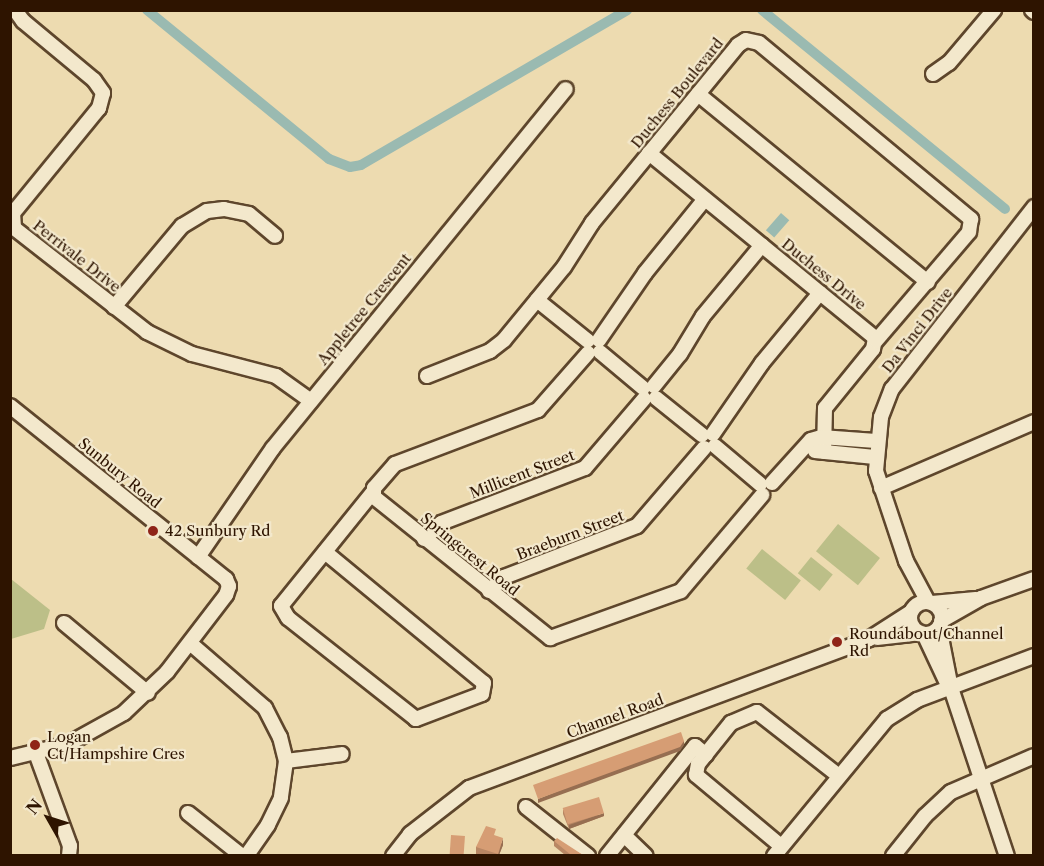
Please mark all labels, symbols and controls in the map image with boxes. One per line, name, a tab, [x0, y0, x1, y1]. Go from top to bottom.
street label: Duchess Boulevard	[627, 34, 727, 152]
street label: Perrivale Drive	[30, 216, 124, 296]
street label: Duchess Drive	[778, 235, 870, 313]
street label: Appletree Crescent	[313, 250, 415, 368]
street label: Da Vinci Drive	[878, 283, 956, 377]
street label: Sunbury Road	[75, 434, 165, 512]
street label: Millicent Street	[467, 446, 577, 502]
street label: Braeburn Street	[514, 506, 626, 564]
street label: Springcrest Road	[417, 509, 523, 599]
place label: 42 Sunbury Rd	[165, 522, 271, 540]
marker: 42 Sunbury Rd	[146, 524, 160, 538]
place label: Roundabout/Channel Rd	[849, 624, 1003, 659]
marker: Roundabout/Channel Rd	[830, 635, 844, 649]
street label: Channel Road	[564, 690, 666, 742]
place label: Logan Ct/Hampshire Cres	[47, 727, 185, 762]
marker: Logan Ct/Hampshire Cres	[28, 738, 42, 752]
north arrow	[18, 788, 78, 848]
text: N	[22, 795, 46, 818]

